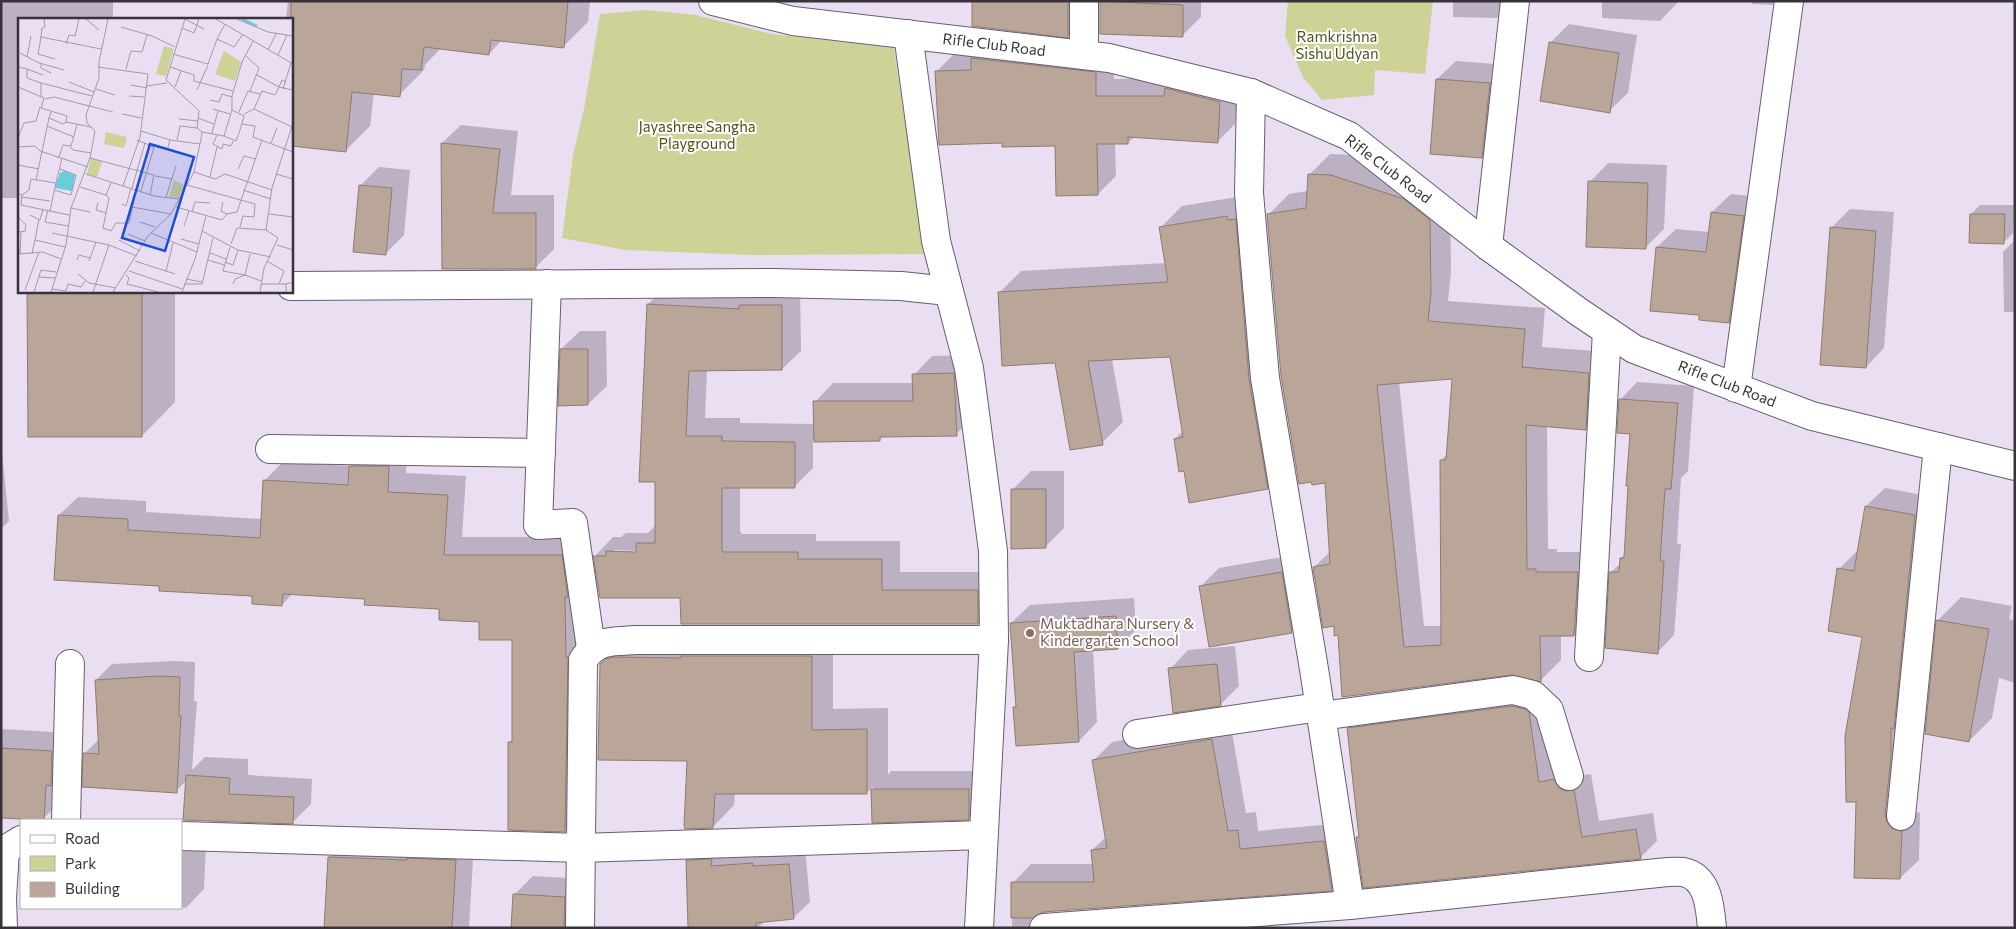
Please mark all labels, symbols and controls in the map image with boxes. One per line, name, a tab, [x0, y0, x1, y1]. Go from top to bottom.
inset map	[18, 18, 292, 292]
park label: Ramkrishna Sishu Udyan	[1296, 27, 1379, 62]
street label: Rifle Club Road	[942, 29, 1047, 59]
park label: Jayashree Sangha Playground	[638, 117, 756, 152]
street label: Rifle Club Road	[1342, 130, 1435, 207]
street label: Rifle Club Road	[1676, 356, 1779, 410]
place label: Muktadhara Nursery & Kindergarten School	[1040, 614, 1194, 649]
marker: Muktadhara Nursery & Kindergarten School	[1024, 627, 1036, 639]
legend	[20, 819, 182, 909]
text: Road	[65, 829, 100, 847]
text: Park	[65, 854, 96, 872]
text: Building	[65, 879, 120, 897]

